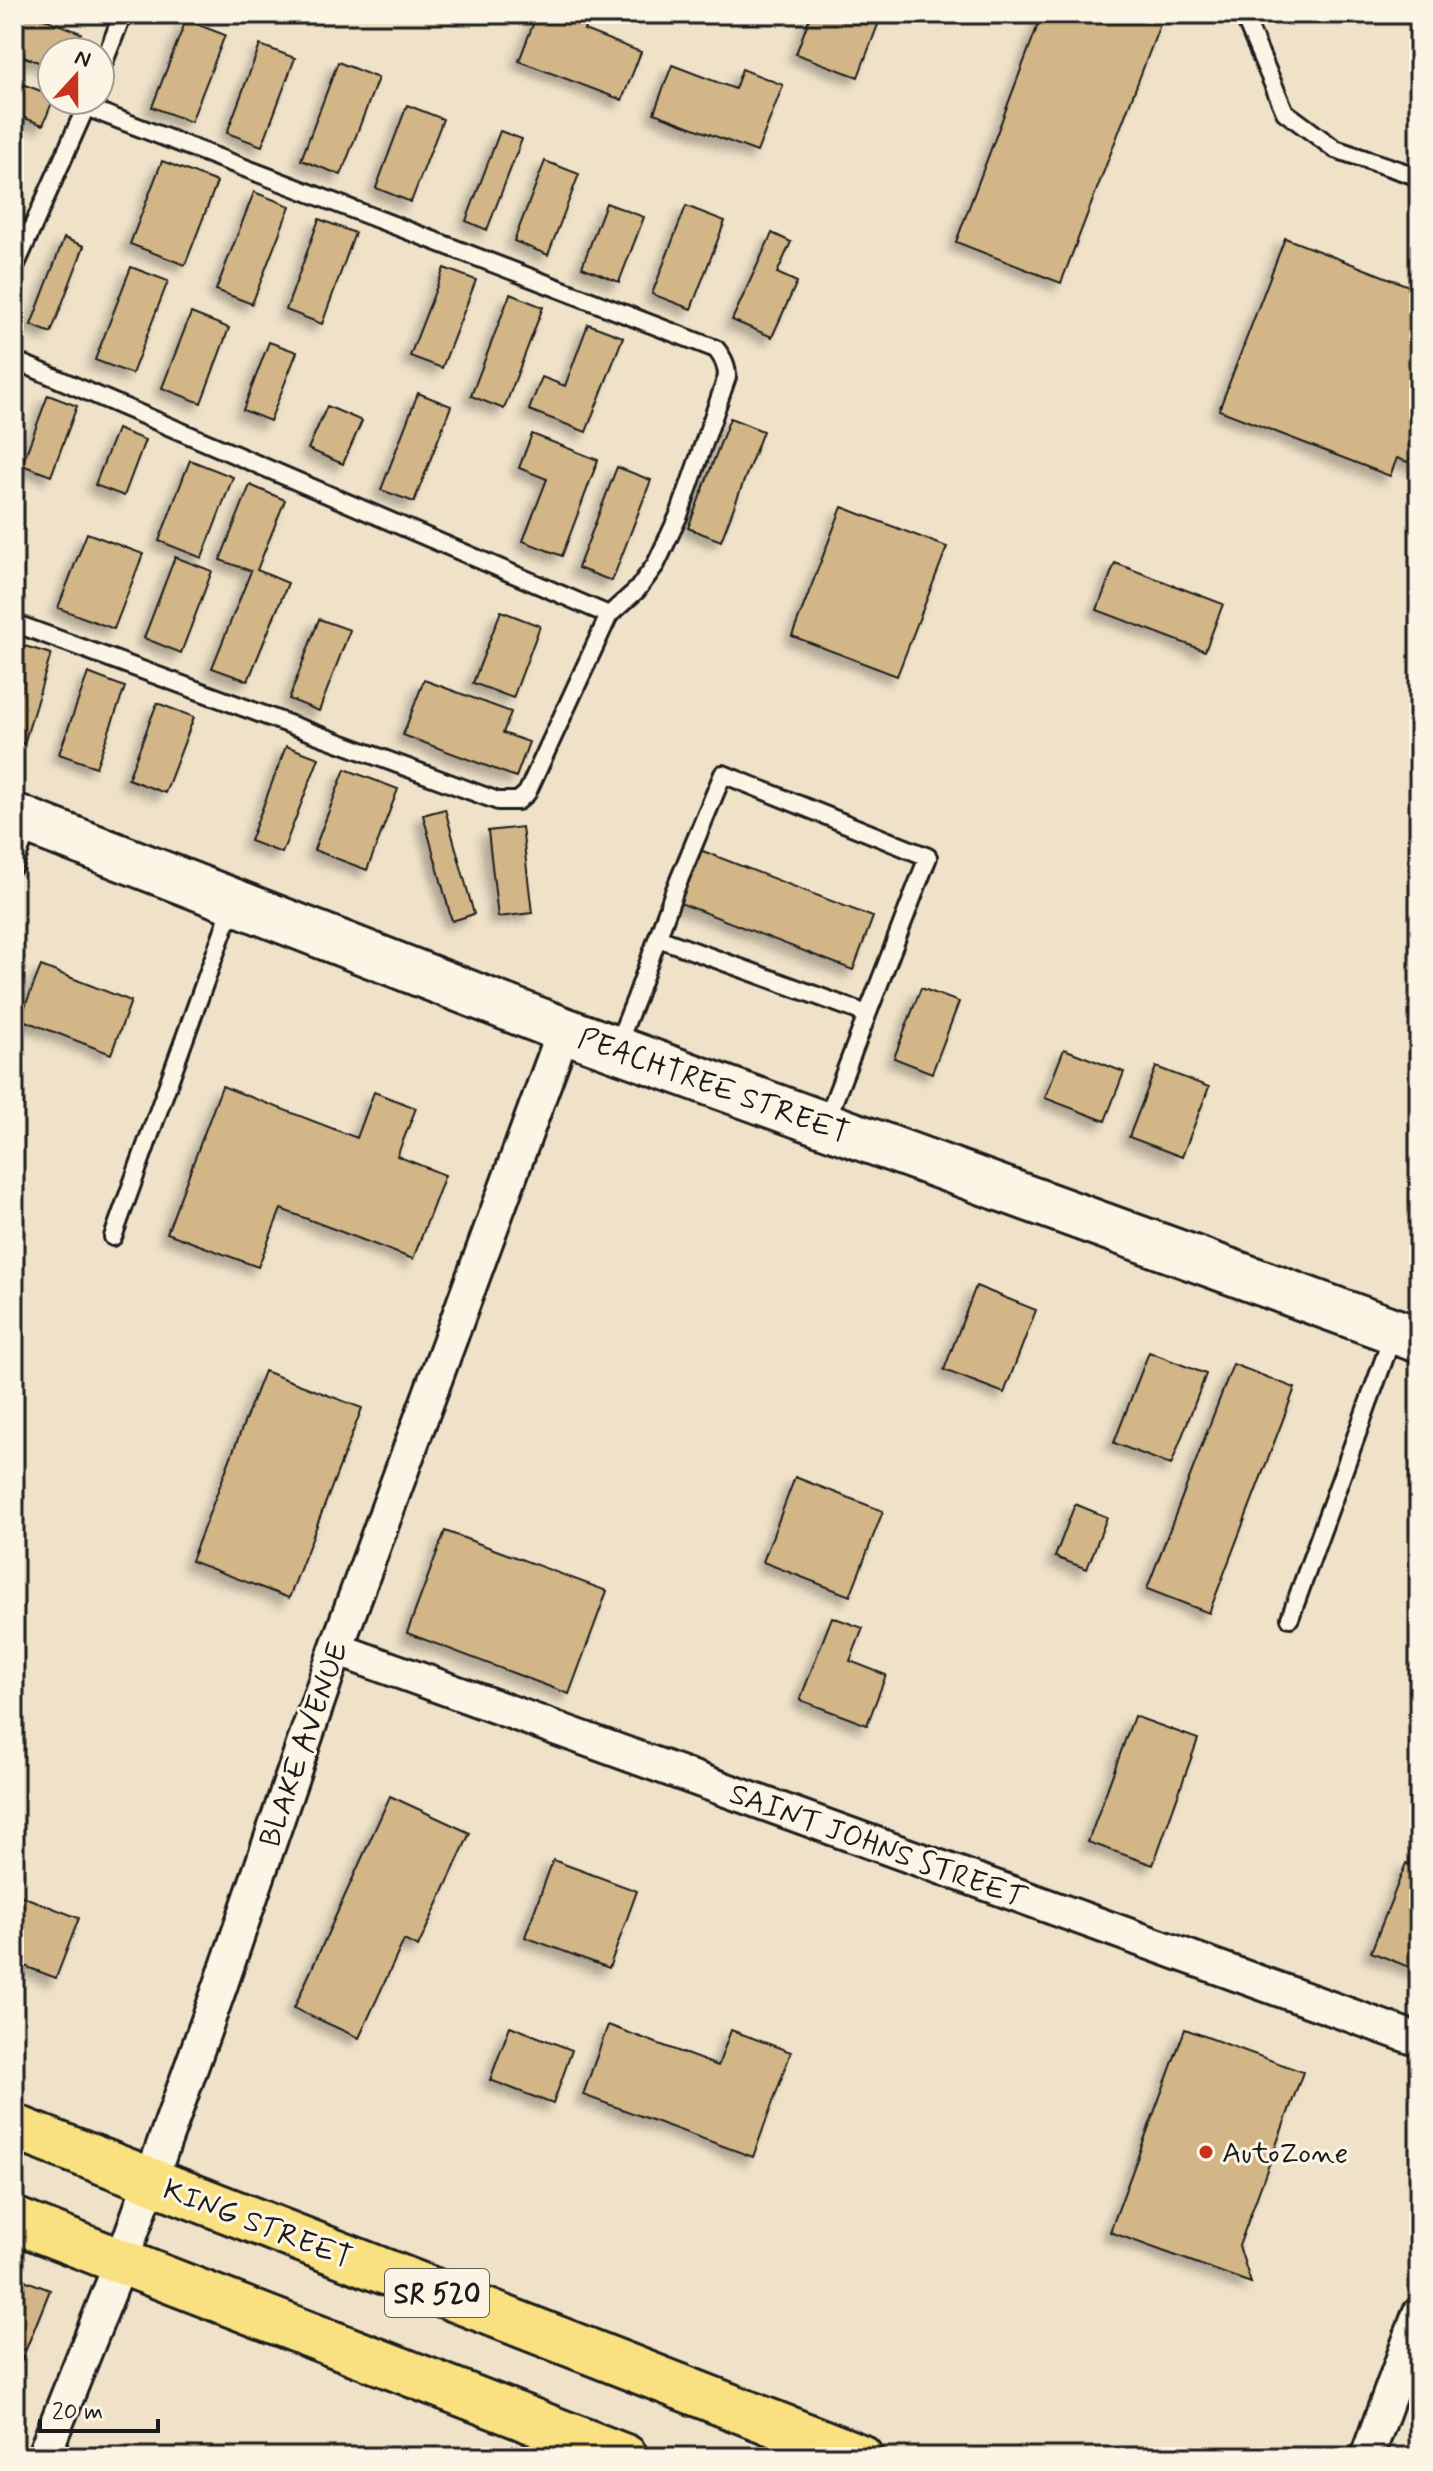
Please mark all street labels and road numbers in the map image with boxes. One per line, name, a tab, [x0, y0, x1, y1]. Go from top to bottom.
street label: PEACHTREE STREET	[573, 1019, 854, 1154]
street label: BLAKE AVENUE	[251, 1637, 358, 1852]
street label: SAINT JOHNS STREET	[724, 1775, 1033, 1919]
street label: KING STREET	[157, 2170, 358, 2278]
road number: SR 520	[385, 2269, 489, 2317]

